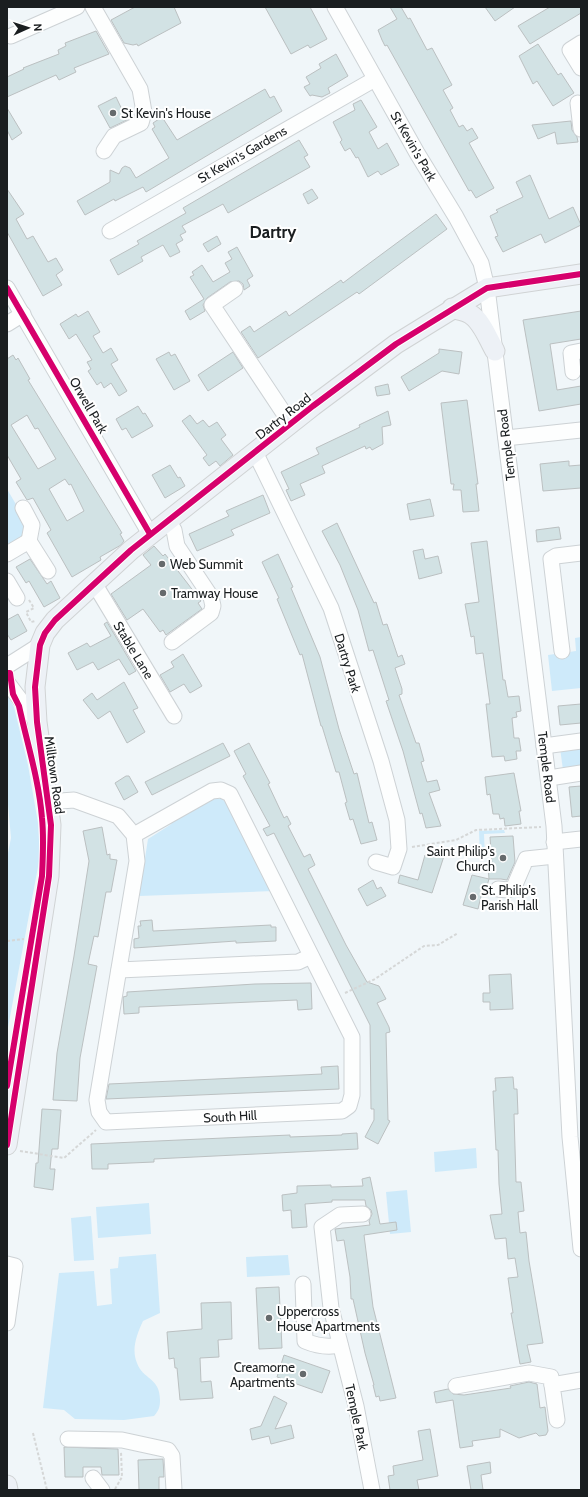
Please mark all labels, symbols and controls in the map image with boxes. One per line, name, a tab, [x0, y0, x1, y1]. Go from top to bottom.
north arrow	[8, 8, 48, 48]
text: N	[31, 23, 45, 32]
place label: St Kevin's House	[121, 105, 211, 121]
marker: St Kevin's House	[108, 108, 118, 118]
street label: St Kevin's Park	[388, 108, 441, 184]
street label: St Kevin's Gardens	[195, 122, 290, 186]
district label: Dartry	[250, 222, 297, 242]
street label: Orwell Park	[66, 374, 112, 436]
street label: Dartry Road	[252, 389, 314, 443]
street label: Temple Road	[494, 408, 518, 482]
place label: Web Summit	[170, 556, 243, 572]
marker: Web Summit	[157, 559, 167, 569]
place label: Tramway House	[171, 585, 259, 601]
marker: Tramway House	[158, 588, 168, 598]
street label: Stable Lane	[111, 618, 158, 682]
street label: Dartry Park	[331, 631, 365, 695]
street label: Temple Road	[535, 730, 559, 804]
street label: Milltown Road	[42, 735, 68, 815]
place label: Saint Philip's Church	[427, 843, 496, 874]
marker: Saint Philip's Church	[498, 853, 508, 863]
place label: St. Philip's Parish Hall	[481, 882, 538, 913]
marker: St. Philip's Parish Hall	[468, 892, 478, 902]
street label: South Hill	[203, 1107, 257, 1125]
place label: Uppercross House Apartments	[277, 1303, 381, 1334]
marker: Uppercross House Apartments	[264, 1313, 274, 1323]
place label: Creamorne Apartments	[230, 1359, 296, 1390]
marker: Creamorne Apartments	[298, 1369, 308, 1379]
street label: Temple Park	[342, 1382, 372, 1452]

